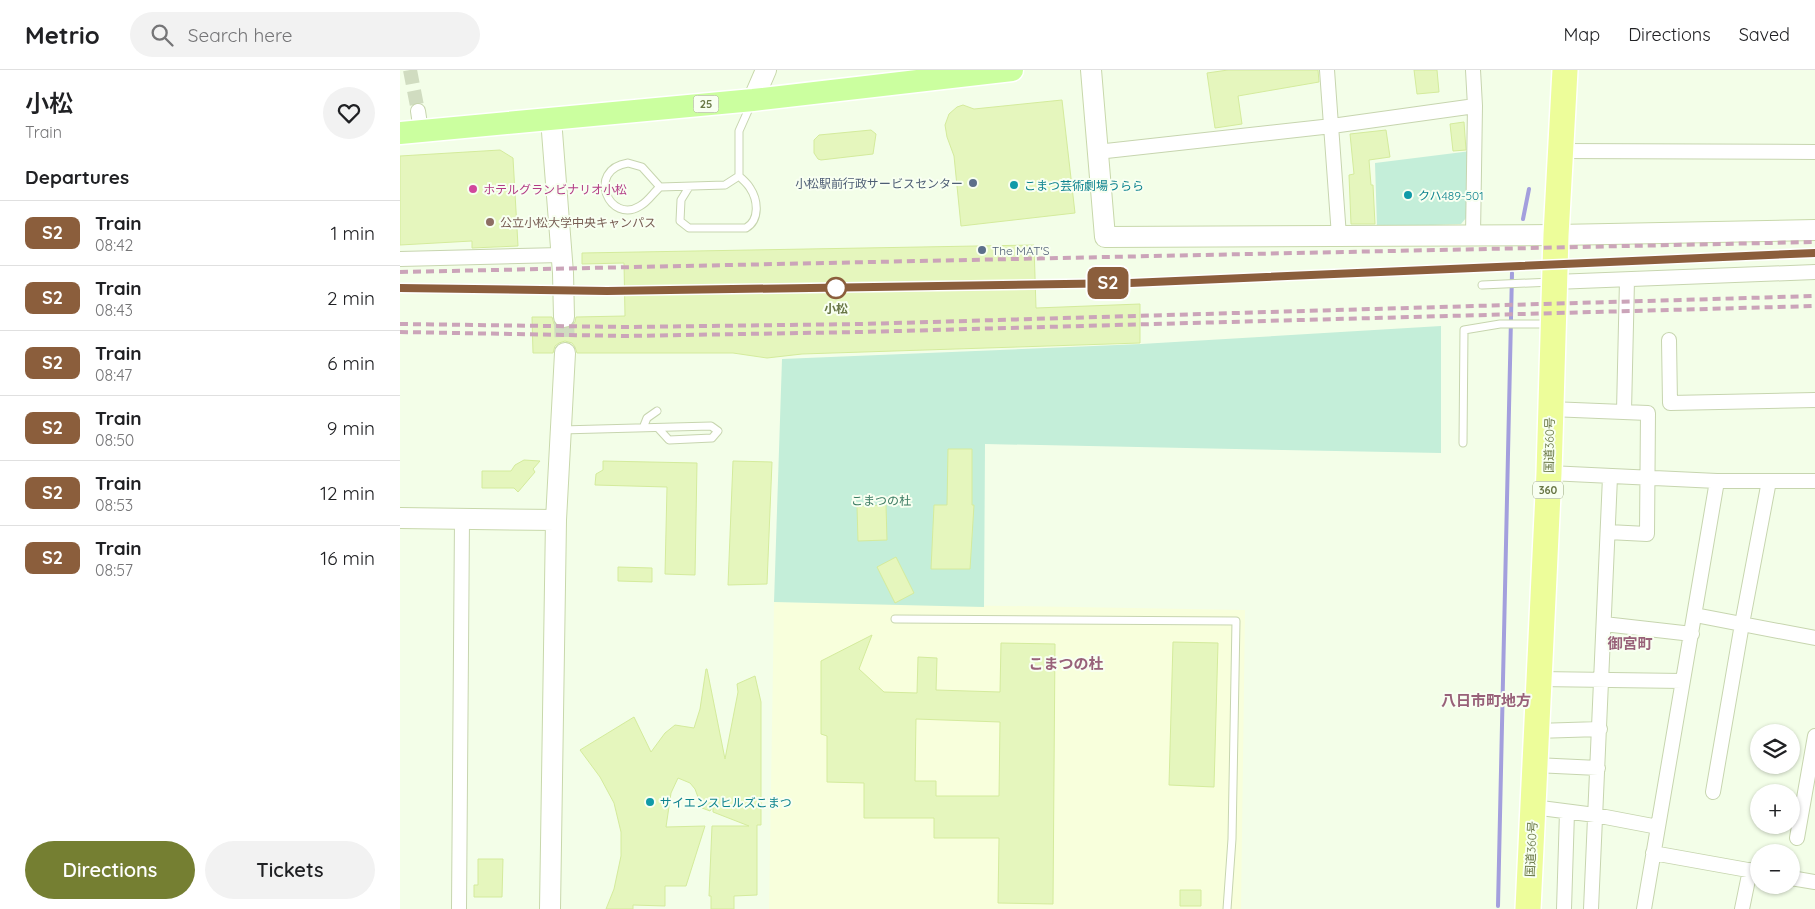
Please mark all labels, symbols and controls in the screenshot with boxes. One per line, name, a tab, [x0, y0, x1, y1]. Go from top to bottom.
search box	[130, 12, 480, 57]
text: Metrio	[25, 20, 100, 50]
icon: search	[148, 21, 176, 49]
text: Search here	[188, 23, 293, 47]
text: Map	[1563, 23, 1600, 46]
text: Directions	[1628, 23, 1711, 46]
text: Saved	[1739, 23, 1790, 46]
button: heart	[323, 87, 375, 139]
text: 小松	[25, 88, 73, 118]
road number: 25	[694, 96, 718, 112]
text: Train	[25, 122, 62, 142]
text: Departures	[25, 165, 129, 189]
place label: 小松駅前行政サービスセンター	[795, 176, 963, 191]
marker: 小松駅前行政サービスセンター	[967, 177, 979, 189]
place label: こまつ芸術劇場うらら	[1024, 178, 1144, 193]
marker: こまつ芸術劇場うらら	[1008, 179, 1020, 191]
place label: ホテルグランビナリオ小松	[483, 182, 627, 197]
marker: ホテルグランビナリオ小松	[467, 183, 479, 195]
place label: クハ489-501	[1418, 188, 1484, 203]
marker: クハ489-501	[1402, 189, 1414, 201]
text: Train	[95, 211, 142, 235]
place label: 公立小松大学中央キャンパス	[500, 215, 656, 230]
marker: 公立小松大学中央キャンパス	[484, 216, 496, 228]
text: S2	[42, 221, 63, 244]
text: 1 min	[330, 221, 375, 245]
text: 08:42	[95, 235, 133, 255]
place label: The MAT'S	[992, 243, 1050, 258]
marker: The MAT'S	[976, 244, 988, 256]
line badge: S2	[1086, 267, 1130, 299]
text: S2	[1098, 271, 1119, 294]
text: Train	[95, 276, 142, 300]
marker: 小松	[825, 277, 847, 299]
text: S2	[42, 286, 63, 309]
text: 2 min	[327, 286, 375, 310]
text: 08:43	[95, 300, 133, 320]
place label: 小松	[824, 301, 848, 316]
text: Train	[95, 341, 142, 365]
text: S2	[42, 351, 63, 374]
text: 6 min	[327, 351, 375, 375]
text: 08:47	[95, 365, 132, 385]
text: Train	[95, 406, 142, 430]
text: S2	[42, 416, 63, 439]
text: 9 min	[327, 416, 375, 440]
street label: 国道360号	[1541, 417, 1557, 473]
text: 08:50	[95, 430, 134, 450]
text: Train	[95, 471, 142, 495]
text: S2	[42, 481, 63, 504]
text: 12 min	[320, 481, 375, 505]
road number: 360	[1533, 482, 1563, 498]
park label: こまつの杜	[851, 493, 911, 508]
text: 08:53	[95, 495, 133, 515]
text: Train	[95, 536, 142, 560]
text: S2	[42, 546, 63, 569]
text: 16 min	[320, 546, 375, 570]
text: 08:57	[95, 560, 133, 580]
district label: 御宮町	[1607, 634, 1653, 653]
district label: こまつの杜	[1028, 654, 1104, 673]
district label: 八日市町地方	[1441, 691, 1531, 710]
map controls	[1750, 724, 1800, 894]
button: layers	[1750, 724, 1800, 774]
button: +	[1750, 784, 1800, 834]
place label: サイエンスヒルズこまつ	[660, 795, 792, 810]
marker: サイエンスヒルズこまつ	[644, 796, 656, 808]
street label: 国道360号	[1522, 821, 1540, 877]
button: Directions	[25, 841, 195, 899]
button: Tickets	[205, 841, 375, 899]
button: −	[1750, 844, 1800, 894]

